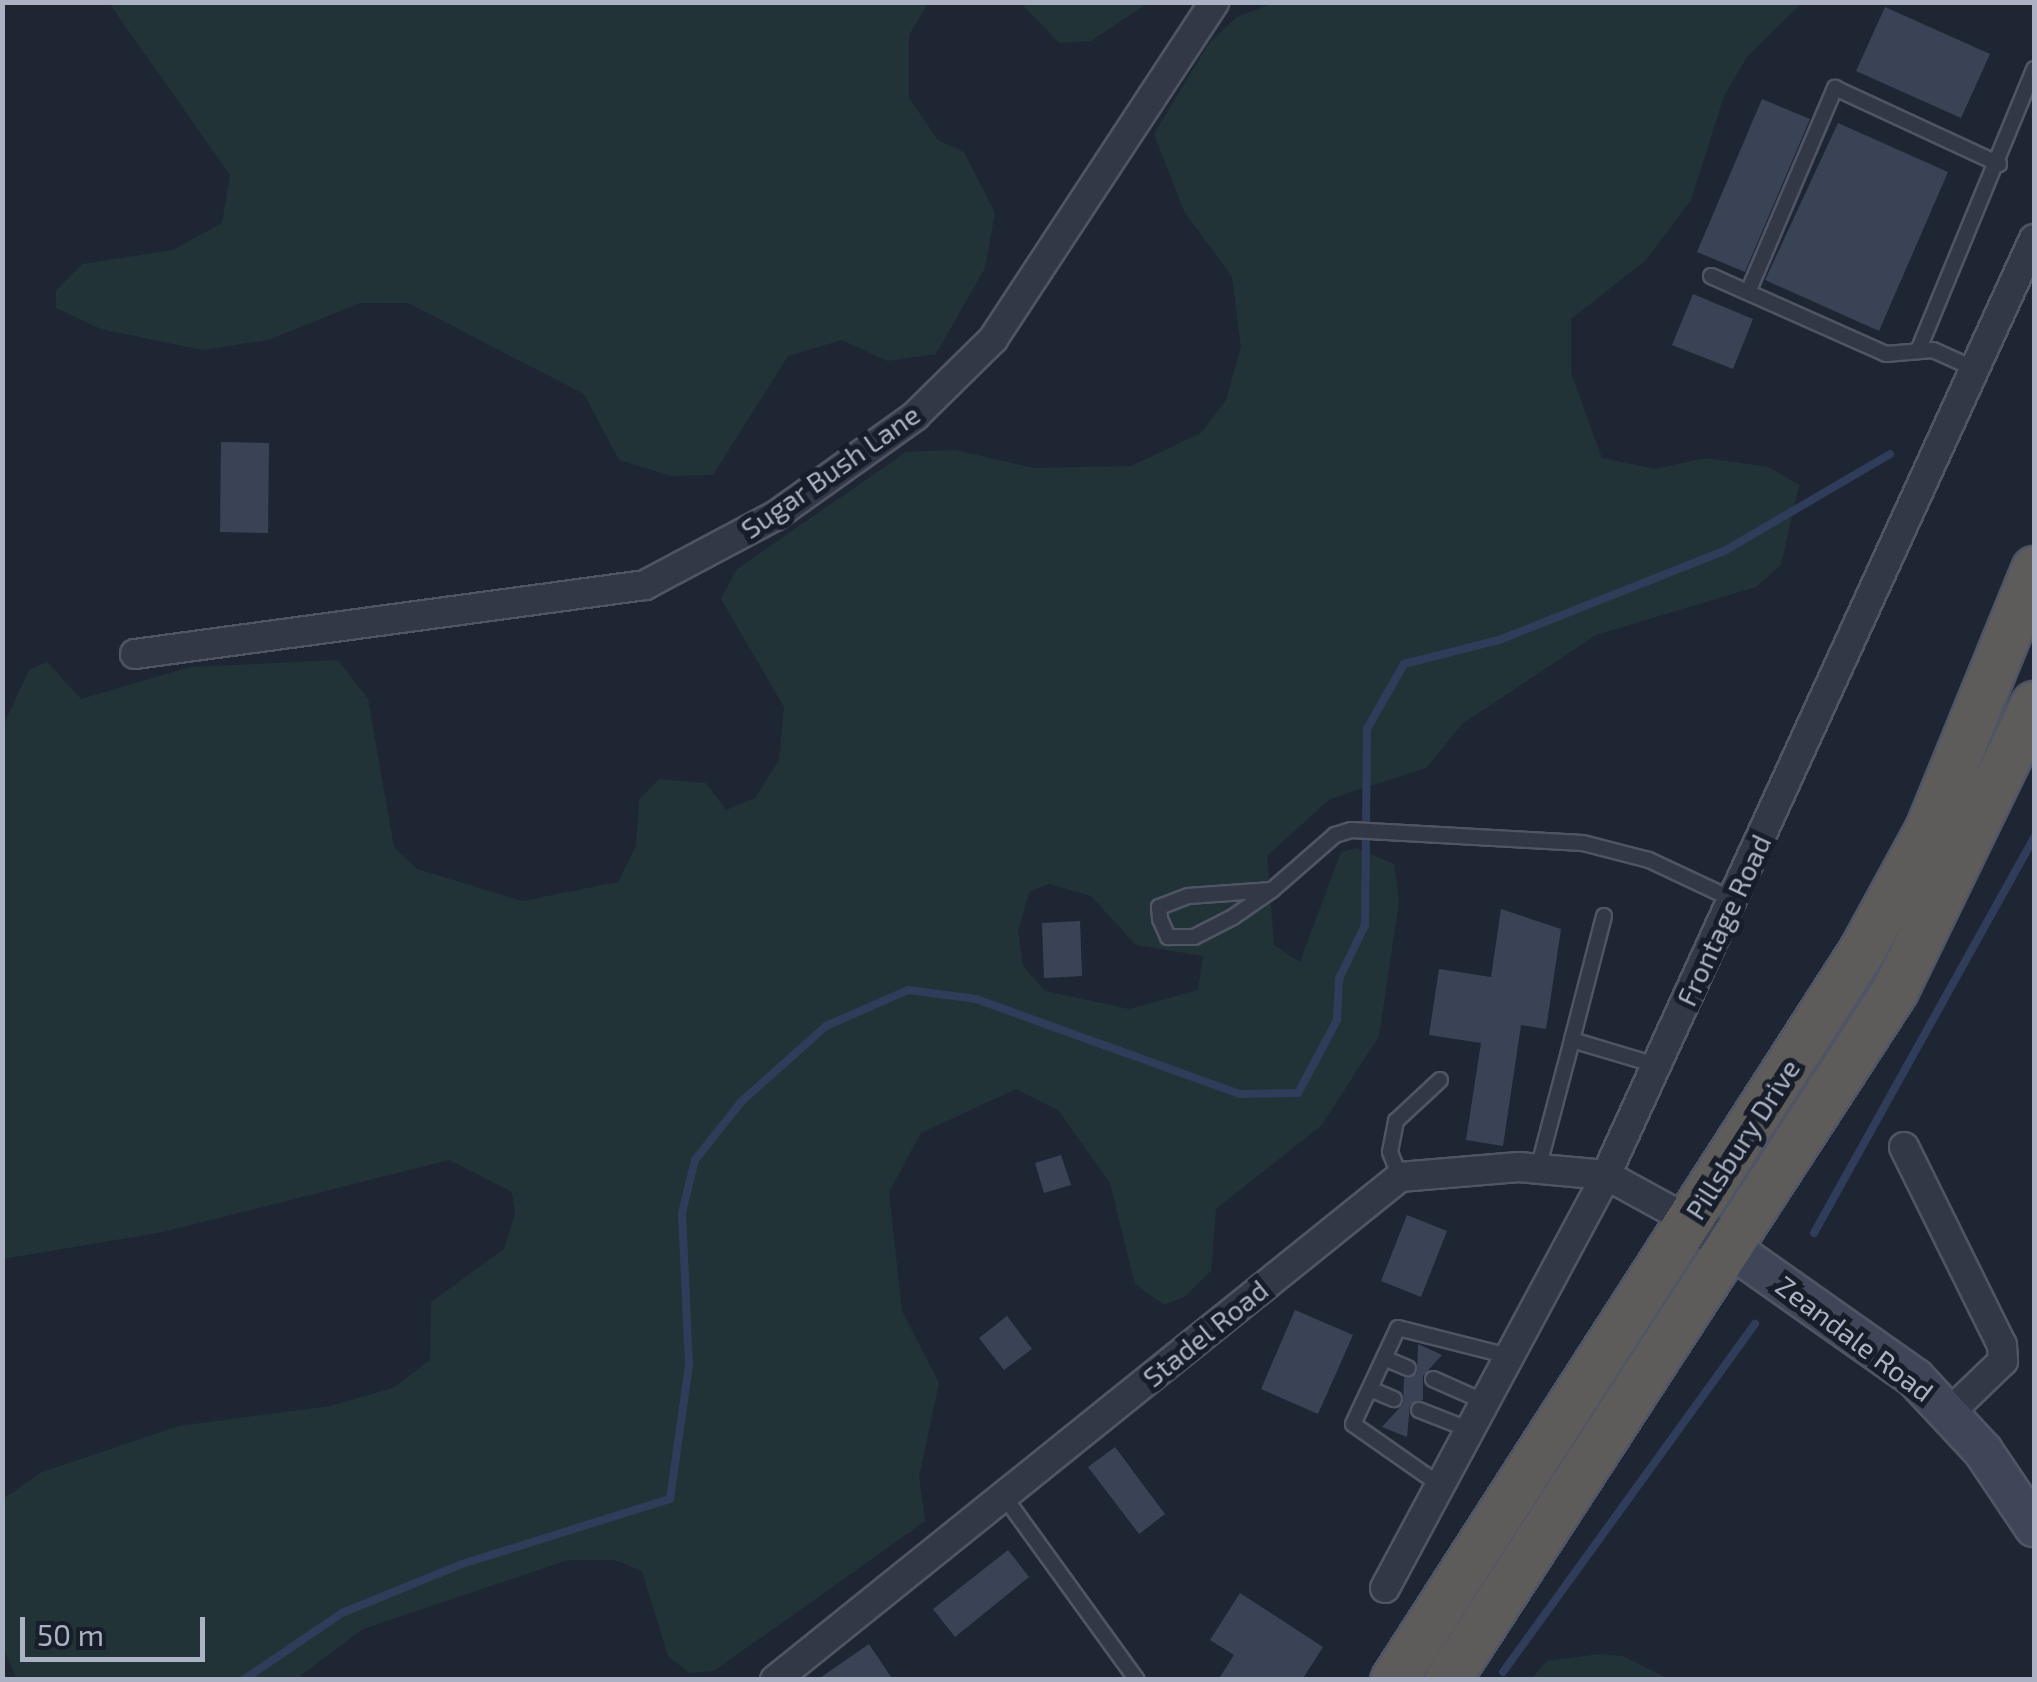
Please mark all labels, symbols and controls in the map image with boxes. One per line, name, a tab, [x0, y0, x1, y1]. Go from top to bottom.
street label: Sugar Bush Lane	[734, 397, 926, 545]
street label: Frontage Road	[1669, 829, 1777, 1011]
street label: Pillsbury Drive	[1678, 1052, 1806, 1226]
street label: Zeandale Road	[1770, 1268, 1940, 1408]
street label: Stadel Road	[1135, 1272, 1275, 1394]
scale bar	[25, 1597, 210, 1659]
text: 50 m	[37, 1616, 104, 1652]

